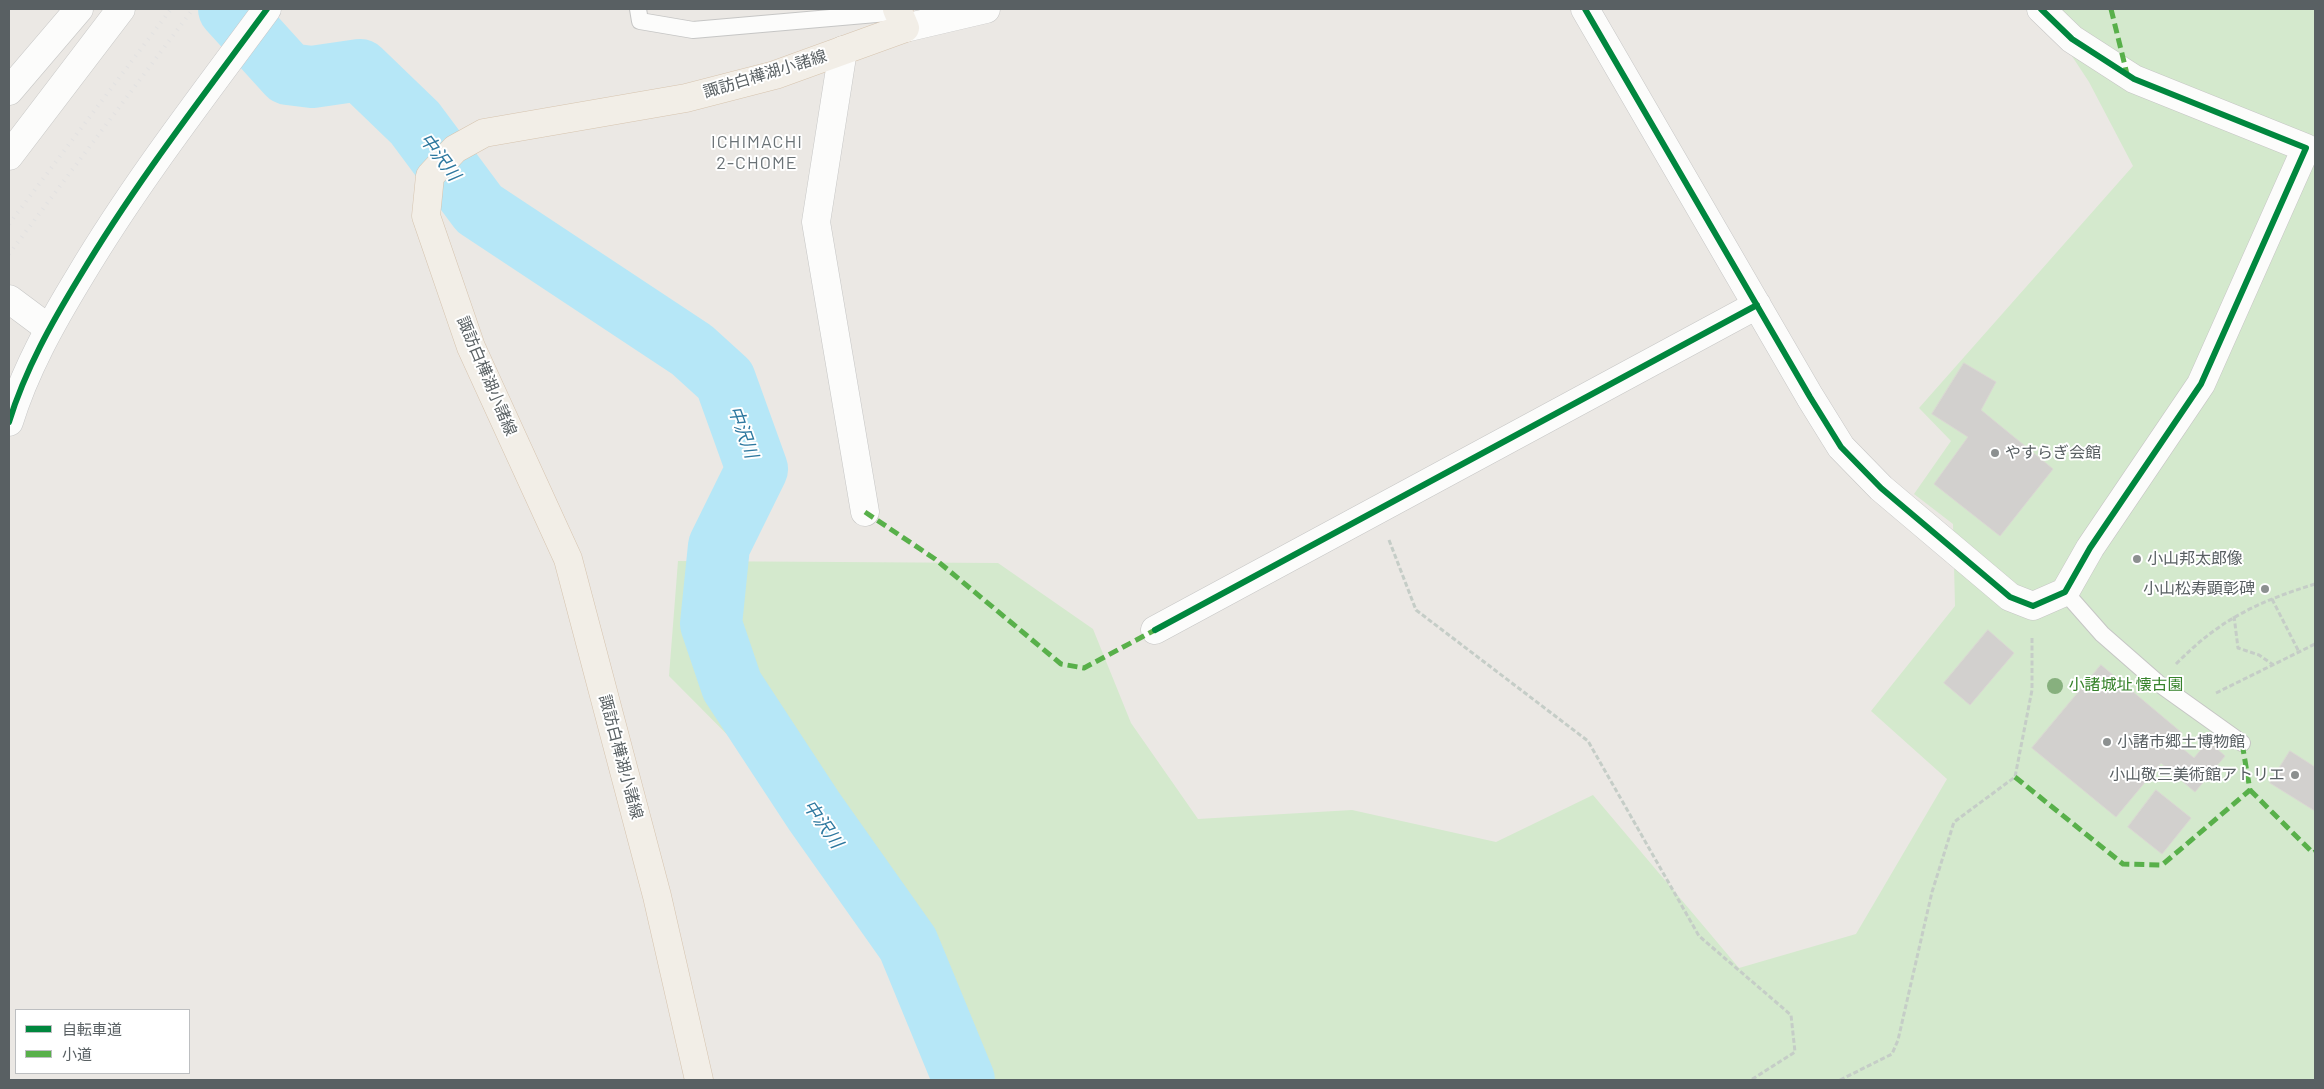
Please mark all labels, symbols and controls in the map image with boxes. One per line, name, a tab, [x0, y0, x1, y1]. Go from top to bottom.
street label: 諏訪白樺湖小諸線	[701, 46, 829, 102]
water label: 中沢川	[415, 129, 465, 185]
district label: ICHIMACHI 2-CHOME	[710, 131, 804, 173]
street label: 諏訪白樺湖小諸線	[453, 313, 521, 439]
water label: 中沢川	[724, 403, 762, 461]
place label: やすらぎ会館	[2005, 443, 2101, 463]
marker: やすらぎ会館	[1989, 447, 2001, 459]
place label: 小山邦太郎像	[2147, 549, 2243, 569]
marker: 小山邦太郎像	[2131, 553, 2143, 565]
place label: 小山松寿顕彰碑	[2143, 579, 2255, 599]
marker: 小山松寿顕彰碑	[2259, 583, 2271, 595]
park label: 小諸城址 懐古園	[2068, 675, 2184, 695]
street label: 諏訪白樺湖小諸線	[595, 693, 647, 821]
place label: 小諸市郷土博物館	[2117, 732, 2245, 752]
marker: 小諸市郷土博物館	[2101, 736, 2113, 748]
place label: 小山敬三美術館アトリエ	[2109, 765, 2285, 785]
marker: 小山敬三美術館アトリエ	[2289, 769, 2301, 781]
water label: 中沢川	[799, 796, 847, 852]
legend	[15, 1009, 190, 1074]
text: 自転車道	[62, 1020, 122, 1038]
text: 小道	[62, 1045, 92, 1063]

